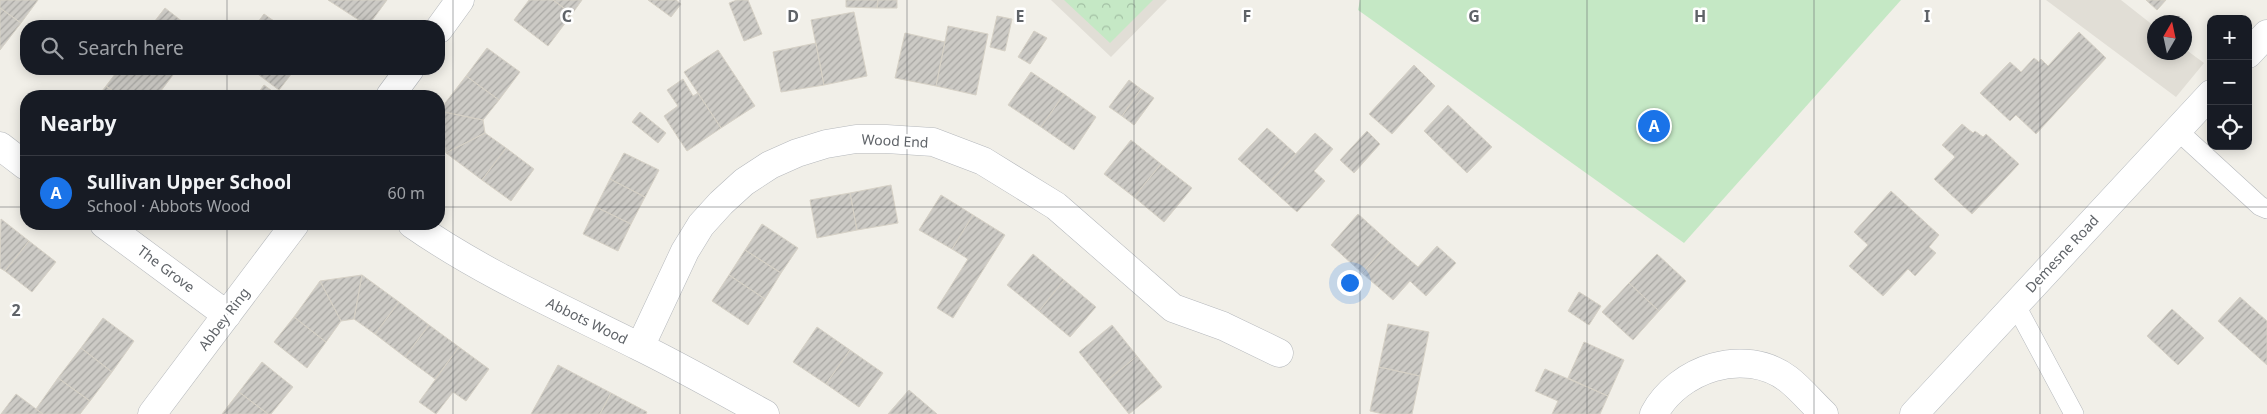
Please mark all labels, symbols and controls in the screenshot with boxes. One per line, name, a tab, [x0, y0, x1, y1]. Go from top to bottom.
text: C	[562, 5, 572, 27]
text: D	[787, 5, 799, 27]
text: E	[1016, 5, 1025, 27]
text: F	[1243, 5, 1251, 27]
text: G	[1468, 5, 1480, 27]
text: H	[1694, 5, 1706, 27]
text: I	[1924, 5, 1930, 27]
north arrow	[2147, 15, 2192, 60]
map controls	[2207, 15, 2252, 150]
button: +	[2207, 15, 2252, 60]
search box	[20, 20, 445, 75]
icon: search	[38, 34, 66, 62]
text: Search here	[78, 35, 184, 61]
button: −	[2207, 60, 2252, 105]
button: locate	[2207, 105, 2252, 150]
pin: A	[1638, 107, 1670, 145]
text: Nearby	[40, 109, 116, 137]
street label: Wood End	[861, 129, 929, 152]
text: Sullivan Upper School	[87, 169, 292, 195]
text: A	[50, 182, 62, 204]
text: 60 m	[388, 182, 425, 204]
text: School · Abbots Wood	[87, 195, 250, 217]
street label: Demesne Road	[2021, 211, 2103, 297]
street label: The Grove	[134, 241, 199, 296]
your location	[1337, 270, 1363, 296]
street label: Abbey Ring	[194, 283, 254, 354]
street label: Abbots Wood	[543, 293, 631, 348]
text: 2	[11, 299, 21, 321]

